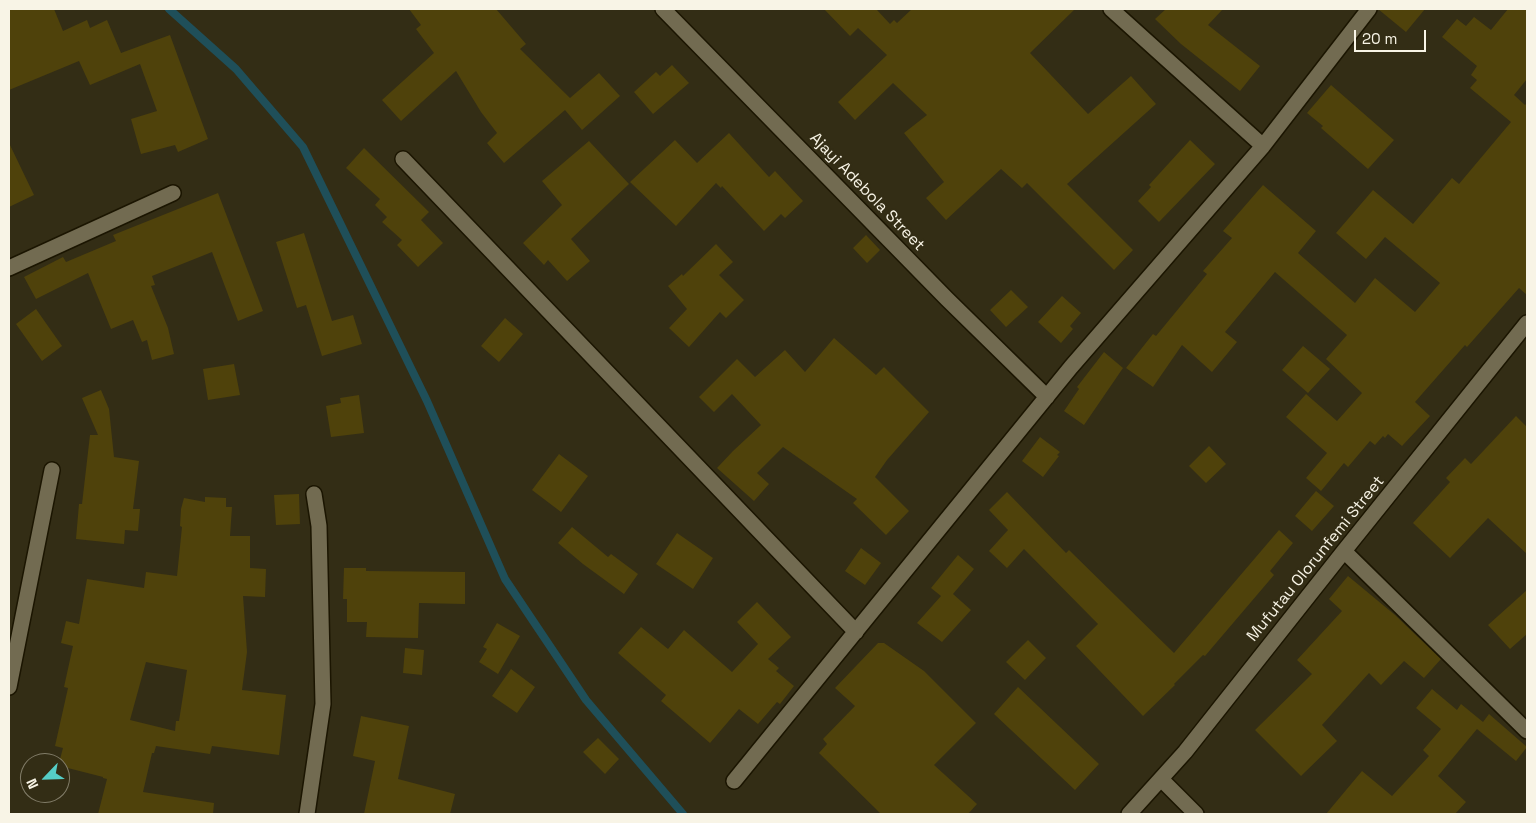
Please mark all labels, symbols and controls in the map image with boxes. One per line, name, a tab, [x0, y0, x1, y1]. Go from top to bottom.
scale bar	[1356, 20, 1428, 52]
text: 20 m	[1362, 29, 1397, 48]
street label: Ajayi Adebola Street	[806, 129, 928, 255]
street label: Mufutau Olorunfemi Street	[1243, 472, 1389, 646]
north arrow	[20, 753, 70, 803]
text: N	[22, 776, 42, 792]

